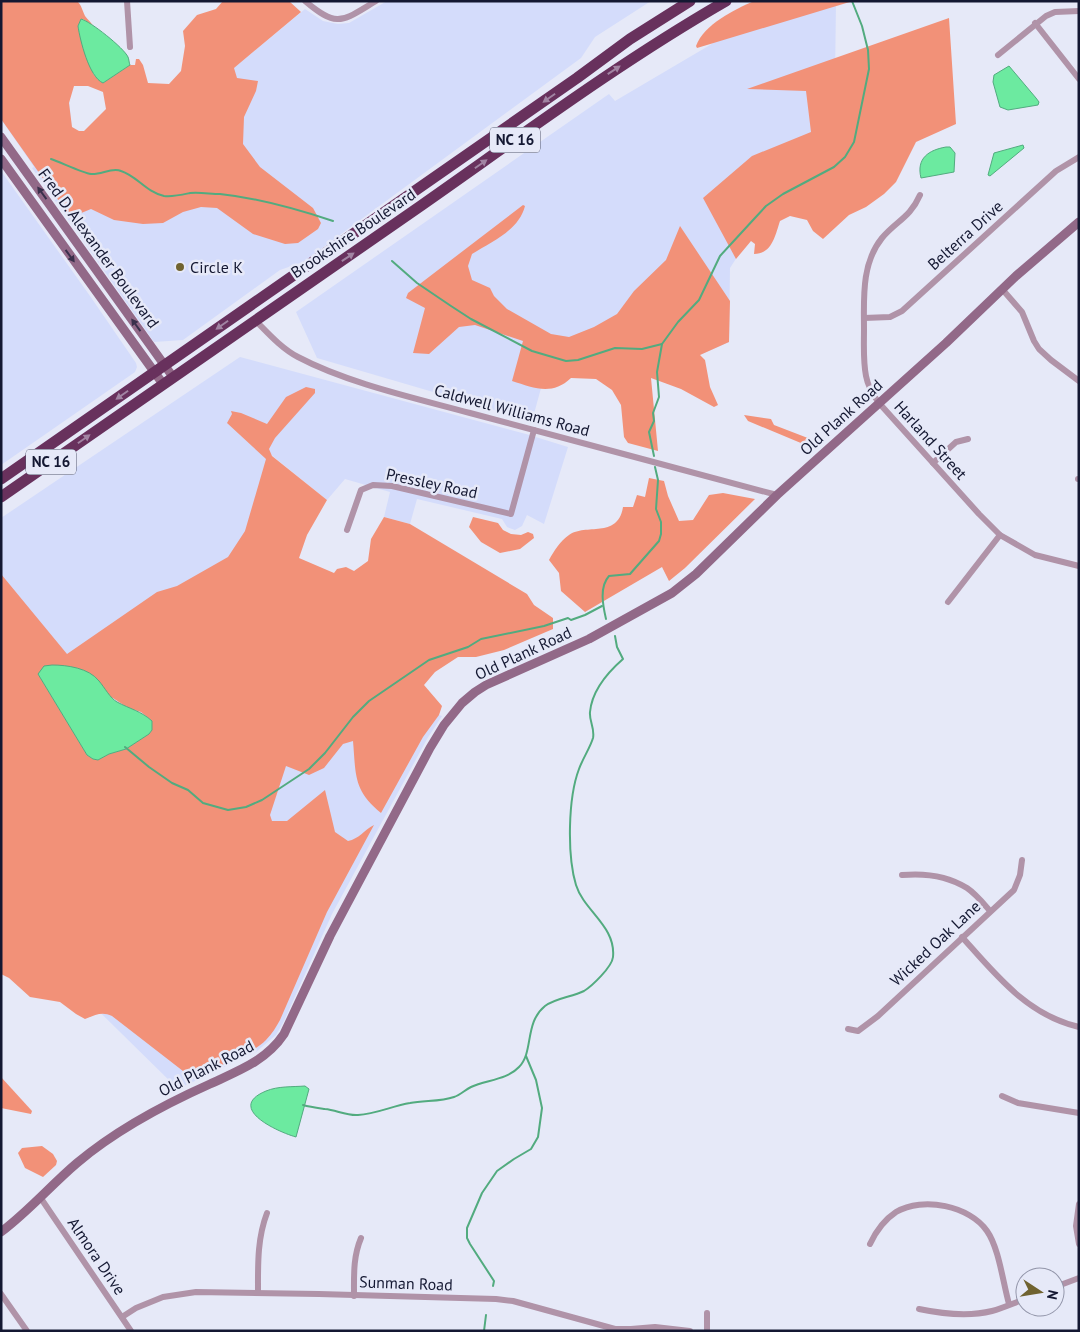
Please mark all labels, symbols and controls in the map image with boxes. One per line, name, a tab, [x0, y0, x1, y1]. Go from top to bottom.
one-way arrow	[607, 65, 620, 75]
one-way arrow	[542, 93, 556, 103]
road number: NC 16	[490, 128, 540, 152]
one-way arrow	[474, 159, 488, 169]
street label: Fred D. Alexander Boulevard	[34, 164, 164, 332]
street label: Brookshire Boulevard	[287, 184, 419, 282]
one-way arrow	[37, 186, 47, 200]
street label: Belterra Drive	[923, 196, 1007, 274]
one-way arrow	[65, 249, 75, 263]
one-way arrow	[341, 252, 354, 261]
place label: Circle K	[190, 257, 243, 277]
marker: Circle K	[174, 261, 186, 273]
one-way arrow	[131, 319, 141, 332]
one-way arrow	[215, 320, 228, 330]
street label: Old Plank Road	[796, 375, 886, 459]
street label: Caldwell Williams Road	[432, 380, 592, 440]
one-way arrow	[115, 390, 128, 400]
street label: Harland Street	[890, 396, 972, 484]
one-way arrow	[77, 434, 91, 444]
road number: NC 16	[26, 450, 76, 474]
street label: Pressley Road	[384, 464, 480, 502]
street label: Old Plank Road	[472, 622, 574, 684]
street label: Wicked Oak Lane	[886, 896, 984, 990]
street label: Old Plank Road	[155, 1035, 257, 1101]
street label: Almora Drive	[64, 1213, 130, 1299]
north arrow	[1015, 1267, 1065, 1317]
street label: Sunman Road	[359, 1271, 453, 1295]
text: N	[1043, 1288, 1062, 1301]

